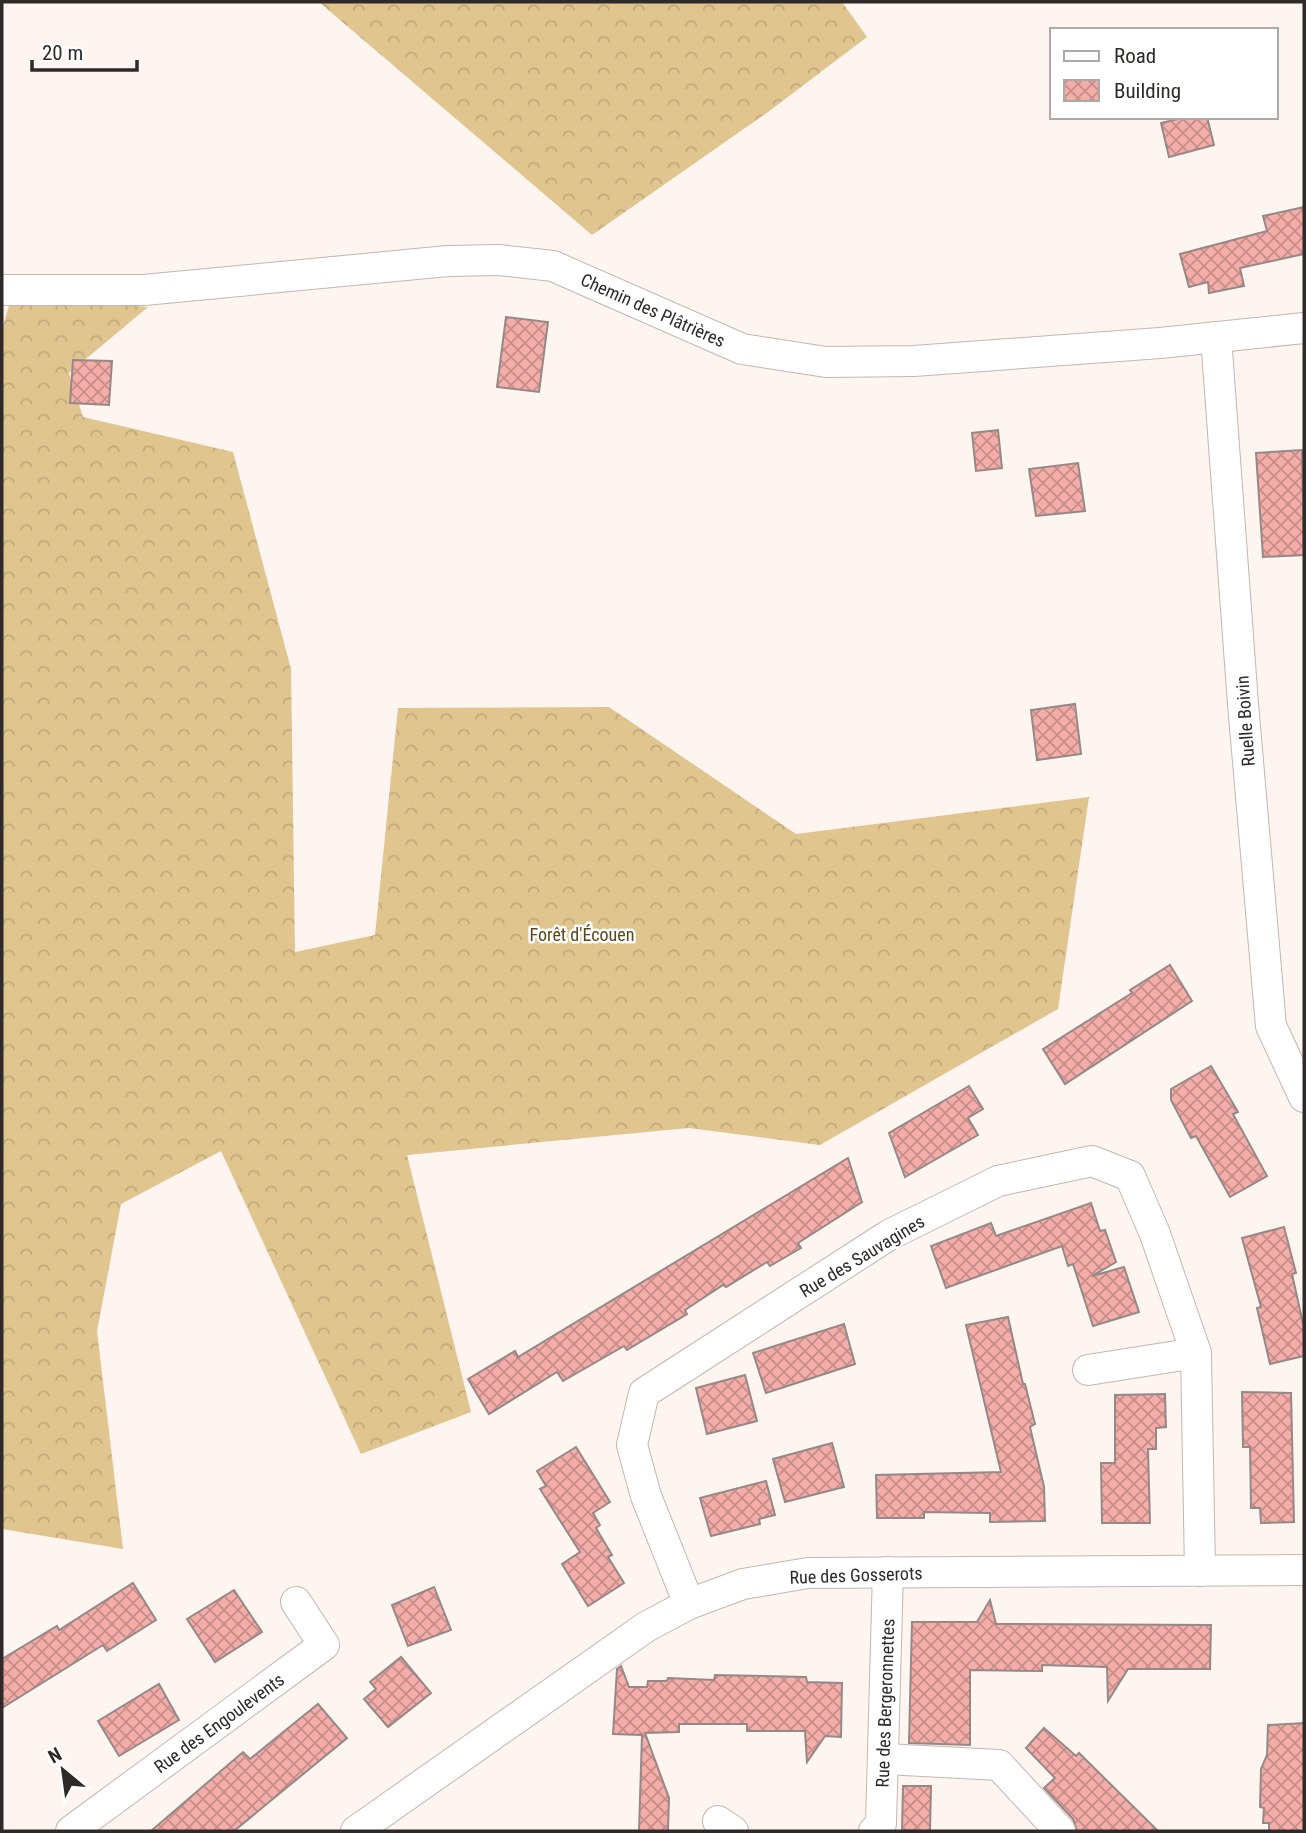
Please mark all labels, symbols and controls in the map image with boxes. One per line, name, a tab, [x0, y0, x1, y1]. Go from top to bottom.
scale bar	[32, 28, 136, 72]
legend	[1050, 28, 1278, 119]
text: 20 m	[42, 41, 83, 65]
text: Road	[1114, 44, 1156, 68]
text: Building	[1114, 79, 1181, 103]
street label: Chemin des Plâtrières	[578, 269, 728, 351]
street label: Ruelle Boivin	[1231, 675, 1259, 767]
park label: Forêt d'Écouen	[530, 924, 634, 945]
street label: Rue des Sauvagines	[796, 1210, 928, 1302]
street label: Rue des Gosserots	[789, 1562, 923, 1588]
street label: Rue des Bergeronnettes	[872, 1618, 898, 1788]
street label: Rue des Engoulevents	[150, 1669, 288, 1777]
north arrow	[28, 1735, 98, 1805]
text: N	[44, 1743, 66, 1768]

